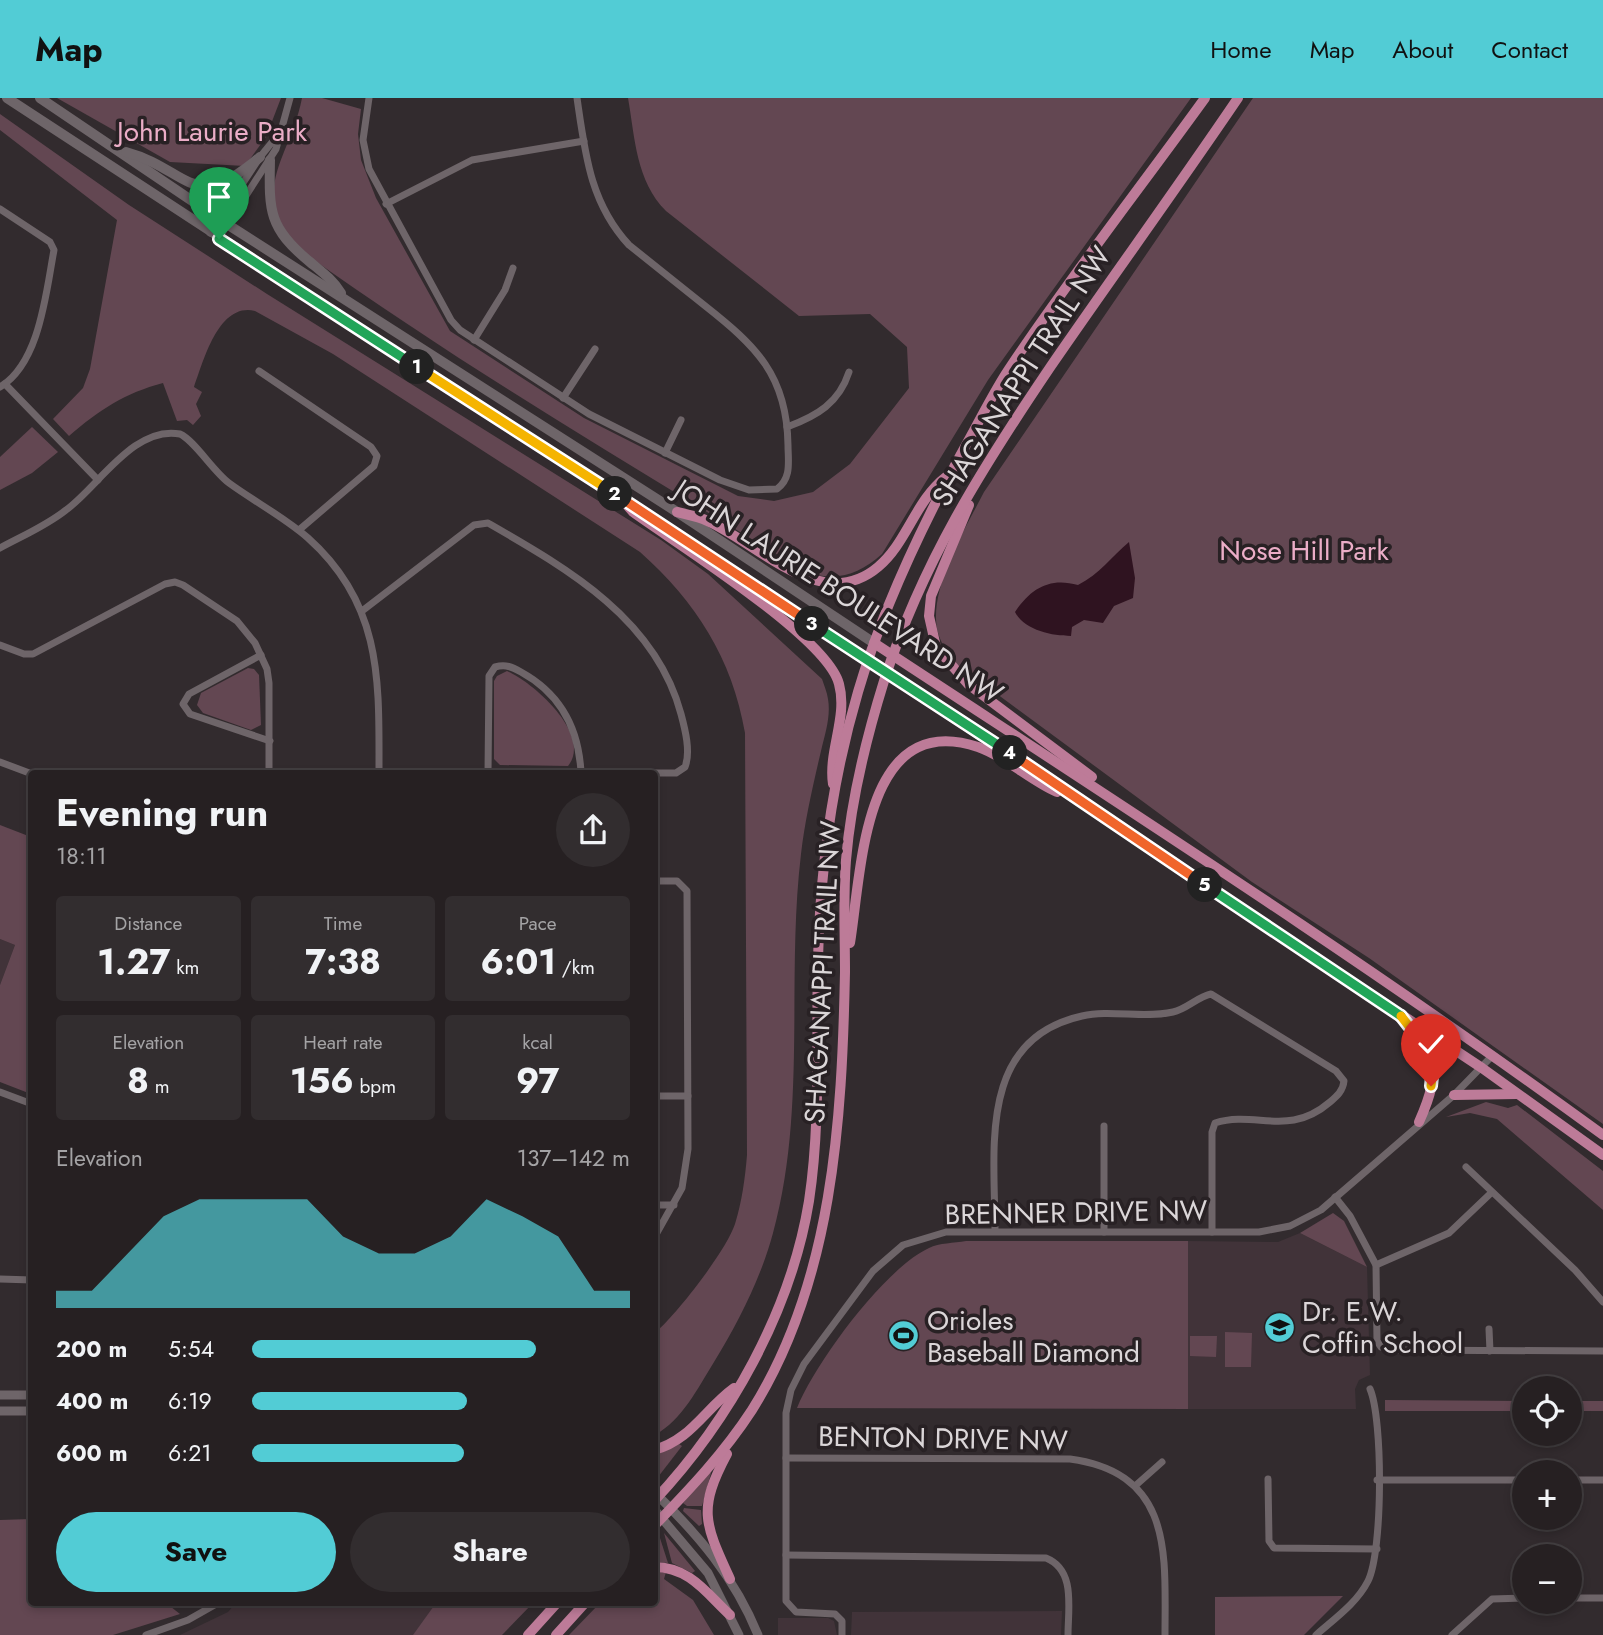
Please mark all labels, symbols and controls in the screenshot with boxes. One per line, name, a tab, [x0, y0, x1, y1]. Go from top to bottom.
text: Map	[35, 26, 103, 73]
text: Home	[1210, 32, 1272, 67]
text: Map	[1310, 32, 1354, 67]
text: About	[1392, 32, 1453, 67]
text: Contact	[1491, 32, 1568, 67]
park label: John Laurie Park	[113, 111, 308, 152]
pin	[189, 167, 249, 239]
icon: arrive	[200, 178, 238, 216]
street label: SHAGANAPPI TRAIL NW	[922, 238, 1121, 514]
pin: 1	[400, 350, 434, 384]
text: 1	[412, 353, 421, 380]
street label: JOHN LAURIE BOULEVARD NW	[663, 467, 1011, 714]
pin: 2	[598, 476, 632, 512]
text: 2	[608, 480, 621, 507]
park label: Nose Hill Park	[1219, 530, 1389, 571]
pin: 3	[794, 606, 830, 642]
text: 3	[806, 610, 817, 637]
pin: 4	[992, 736, 1028, 770]
text: 4	[1003, 739, 1016, 766]
text: Evening run	[56, 785, 268, 840]
button: share	[556, 793, 630, 867]
street label: SHAGANAPPI TRAIL NW	[794, 819, 851, 1124]
text: 18:11	[56, 839, 107, 873]
pin: 5	[1188, 868, 1222, 902]
text: 5	[1198, 871, 1211, 898]
text: Distance	[114, 910, 182, 937]
text: Time	[324, 910, 362, 937]
text: Pace	[519, 910, 557, 937]
text: 1.27	[97, 937, 170, 987]
text: 7:38	[305, 937, 381, 987]
text: 6:01	[480, 937, 556, 987]
text: km	[170, 954, 199, 981]
text: /km	[556, 954, 595, 981]
pin	[1401, 1014, 1461, 1086]
icon: check	[1412, 1025, 1450, 1063]
text: Elevation	[112, 1029, 184, 1056]
text: Heart rate	[303, 1029, 383, 1056]
text: kcal	[522, 1029, 553, 1056]
text: 8	[127, 1056, 149, 1106]
text: 156	[290, 1056, 354, 1106]
text: 97	[516, 1056, 559, 1106]
text: m	[149, 1073, 170, 1100]
text: bpm	[354, 1073, 396, 1100]
text: Elevation	[56, 1141, 143, 1175]
text: 137–142 m	[517, 1141, 630, 1175]
street label: BRENNER DRIVE NW	[944, 1190, 1208, 1235]
place label: Dr. E.W. Coffin School	[1302, 1291, 1463, 1364]
place label: Orioles Baseball Diamond	[927, 1300, 1140, 1373]
school or university icon: Dr. E.W. Coffin School	[1262, 1310, 1296, 1344]
sports icon: Orioles Baseball Diamond	[887, 1319, 921, 1353]
text: 200 m	[56, 1332, 127, 1366]
text: 5:54	[168, 1332, 214, 1366]
map controls	[1512, 1376, 1582, 1614]
button: locate	[1512, 1376, 1582, 1446]
text: 400 m	[56, 1384, 128, 1418]
text: 6:19	[168, 1384, 212, 1418]
street label: BENTON DRIVE NW	[818, 1416, 1069, 1461]
text: 600 m	[56, 1436, 128, 1470]
text: 6:21	[168, 1436, 212, 1470]
button: +	[1512, 1460, 1582, 1530]
button: Save	[56, 1512, 336, 1592]
button: Share	[350, 1512, 630, 1592]
button: −	[1512, 1544, 1582, 1614]

